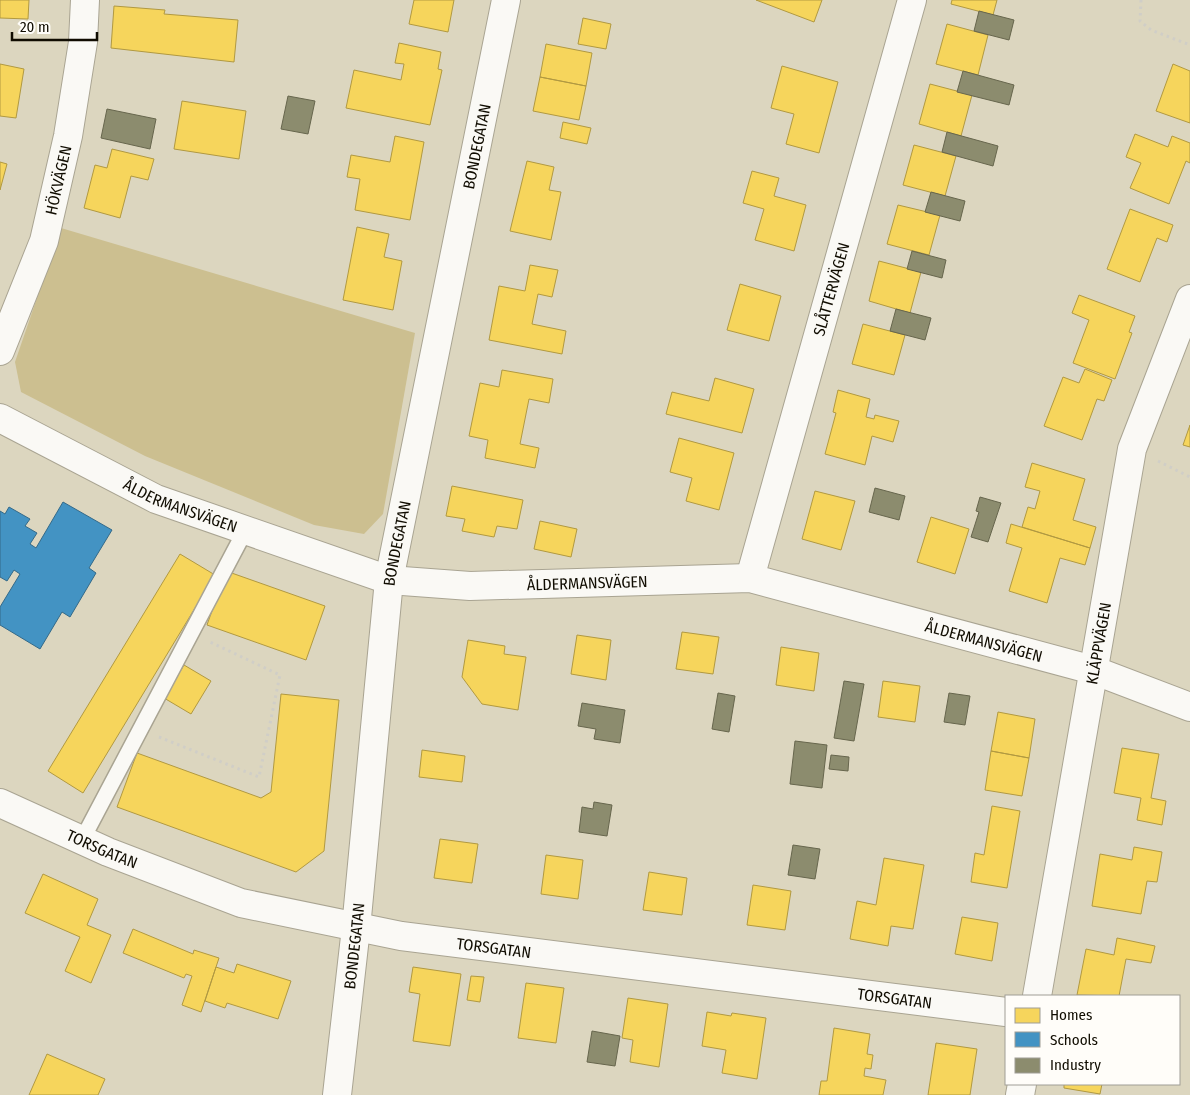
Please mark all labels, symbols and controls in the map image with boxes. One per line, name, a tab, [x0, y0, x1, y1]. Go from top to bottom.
scale bar	[12, 10, 98, 42]
text: 20 m	[20, 18, 50, 36]
street label: BONDEGATAN	[459, 102, 494, 191]
street label: HÖKVÄGEN	[41, 143, 75, 217]
street label: SLÅTTERVÄGEN	[809, 240, 853, 338]
street label: ÅLDERMANSVÄGEN	[120, 473, 240, 536]
street label: BONDEGATAN	[379, 499, 414, 587]
street label: ÅLDERMANSVÄGEN	[527, 571, 648, 594]
street label: KLÄPPVÄGEN	[1082, 601, 1115, 686]
street label: ÅLDERMANSVÄGEN	[923, 615, 1045, 666]
street label: TORSGATAN	[64, 825, 140, 872]
street label: BONDEGATAN	[340, 902, 368, 990]
street label: TORSGATAN	[455, 934, 532, 962]
street label: TORSGATAN	[856, 984, 933, 1012]
legend	[1005, 995, 1180, 1085]
text: Homes	[1050, 1006, 1092, 1024]
text: Schools	[1050, 1031, 1098, 1049]
text: Industry	[1050, 1056, 1101, 1074]

